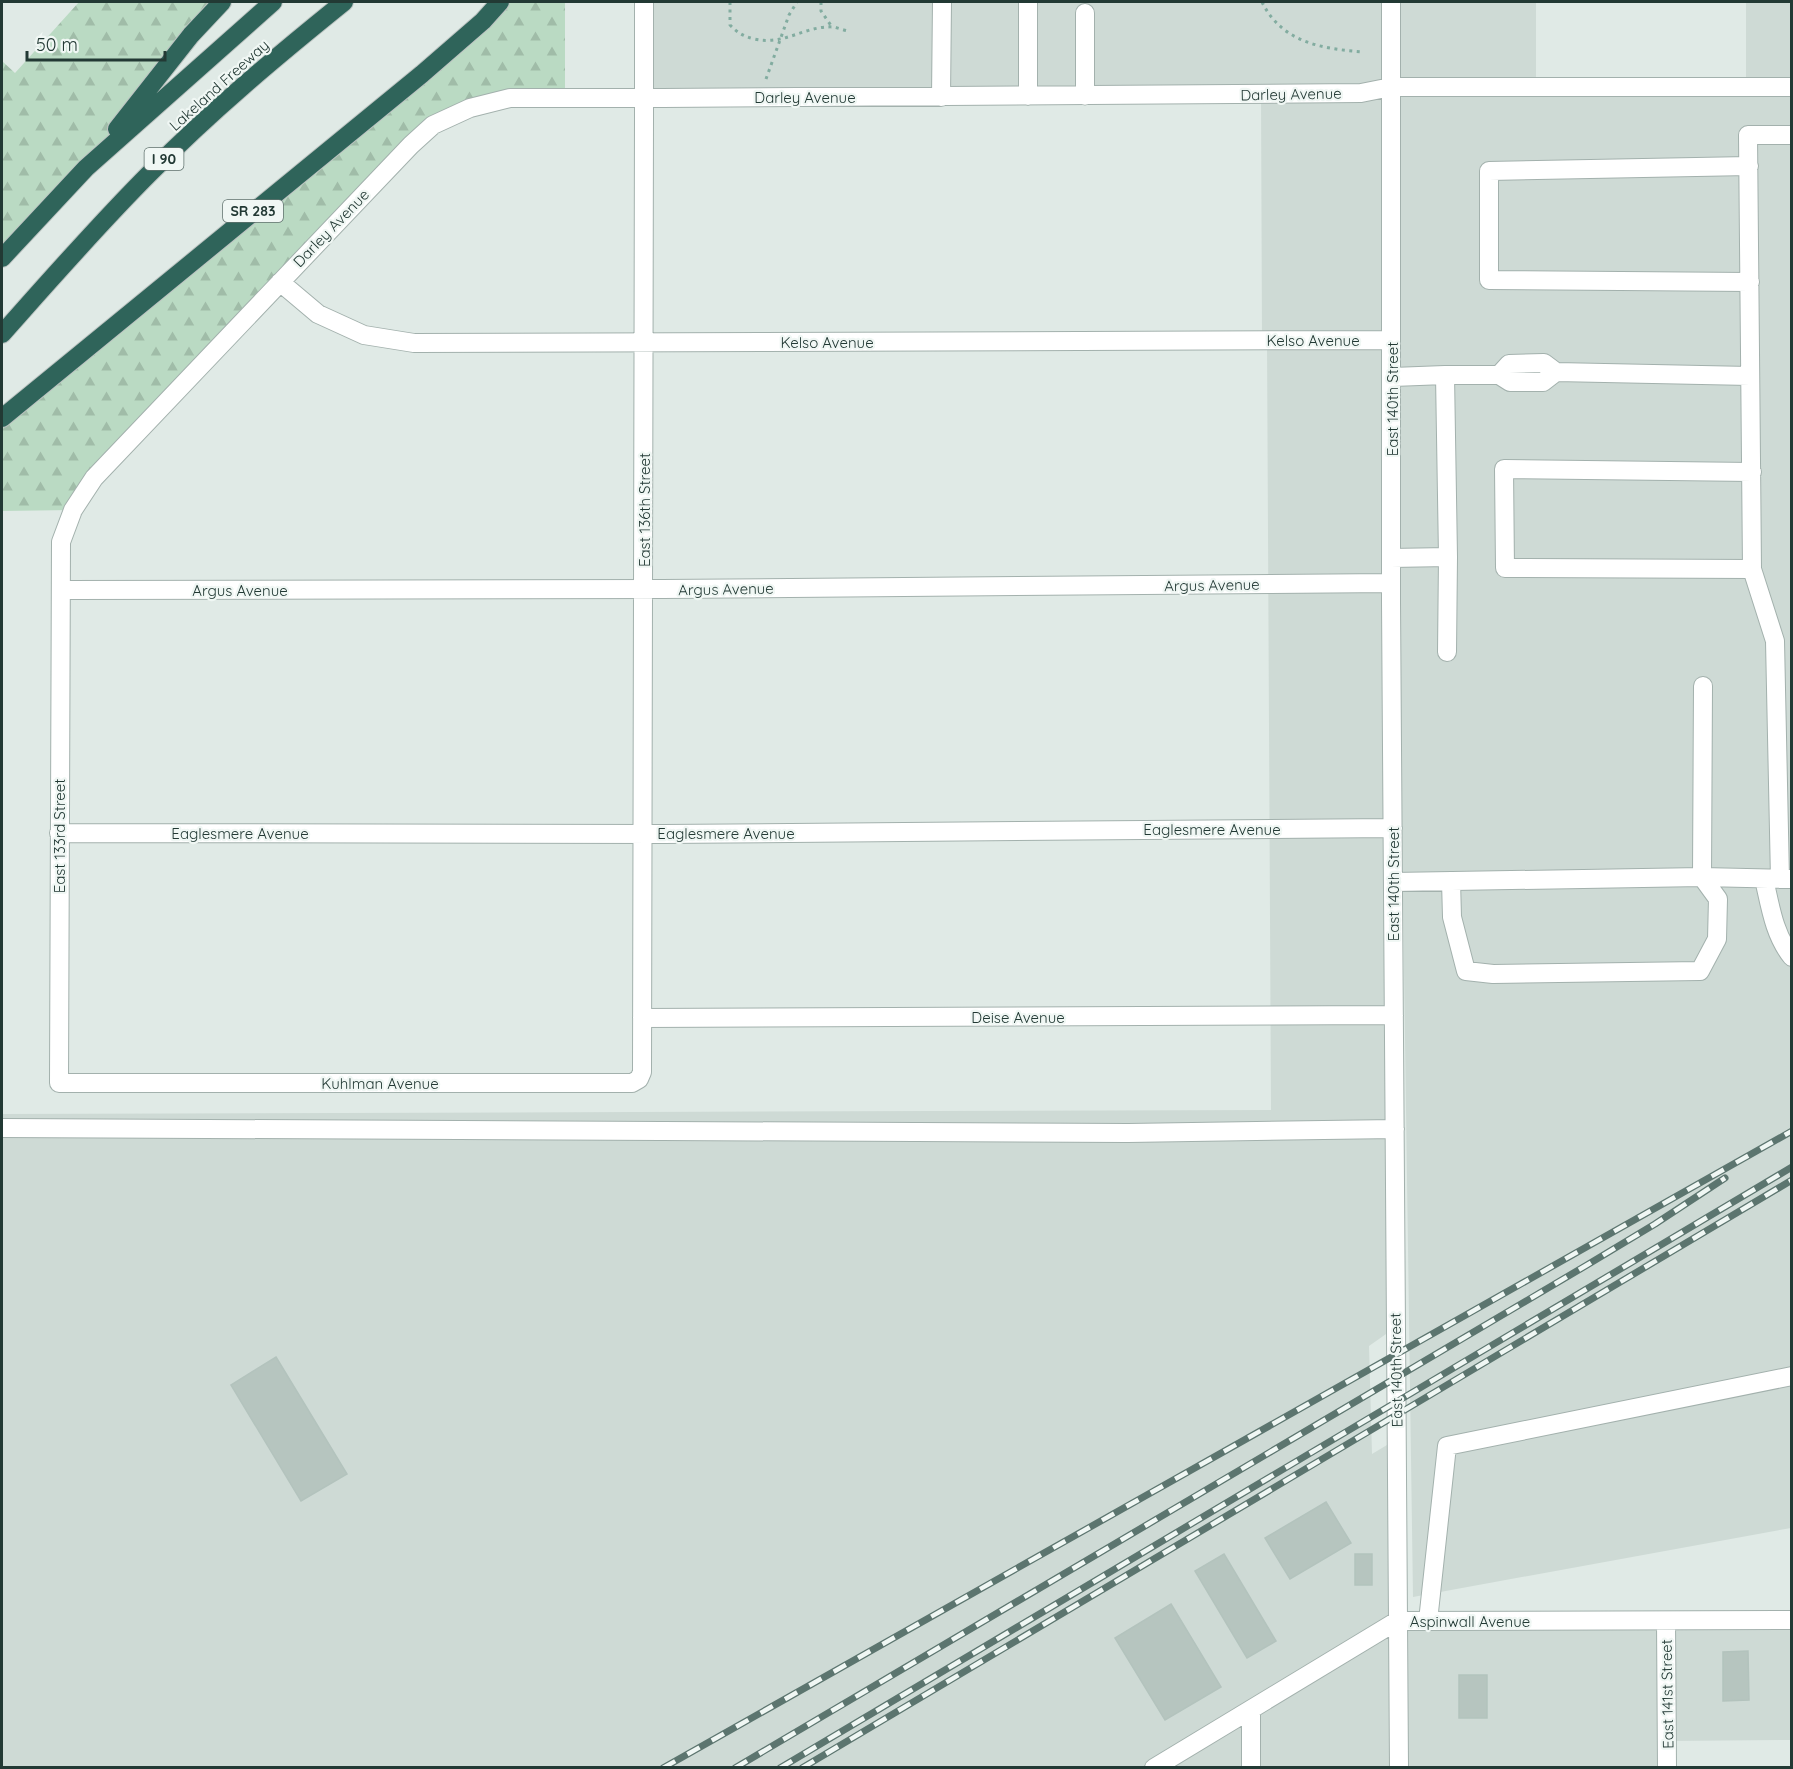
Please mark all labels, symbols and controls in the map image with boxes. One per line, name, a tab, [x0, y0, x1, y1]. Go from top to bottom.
scale bar	[27, 24, 165, 62]
text: 50 m	[36, 33, 78, 56]
street label: Lakeland Freeway	[165, 35, 273, 135]
street label: Darley Avenue	[1240, 84, 1342, 104]
street label: Darley Avenue	[754, 88, 856, 107]
road number: I 90	[144, 148, 184, 170]
street label: Darley Avenue	[289, 185, 373, 271]
road number: SR 283	[223, 200, 283, 222]
street label: Kelso Avenue	[1266, 331, 1360, 350]
street label: Kelso Avenue	[780, 333, 874, 352]
street label: East 140th Street	[1383, 342, 1402, 456]
street label: East 136th Street	[635, 453, 654, 567]
street label: Argus Avenue	[1164, 575, 1260, 595]
street label: Argus Avenue	[678, 579, 774, 599]
street label: Argus Avenue	[192, 581, 288, 600]
street label: East 133rd Street	[50, 779, 69, 893]
street label: Eaglesmere Avenue	[1143, 820, 1281, 839]
street label: Eaglesmere Avenue	[171, 824, 309, 843]
street label: Eaglesmere Avenue	[657, 824, 795, 843]
street label: East 140th Street	[1384, 827, 1403, 941]
street label: Deise Avenue	[971, 1008, 1065, 1027]
street label: Kuhlman Avenue	[321, 1074, 439, 1093]
street label: East 140th Street	[1386, 1312, 1406, 1428]
street label: Aspinwall Avenue	[1410, 1612, 1530, 1631]
street label: East 141st Street	[1657, 1639, 1677, 1749]

